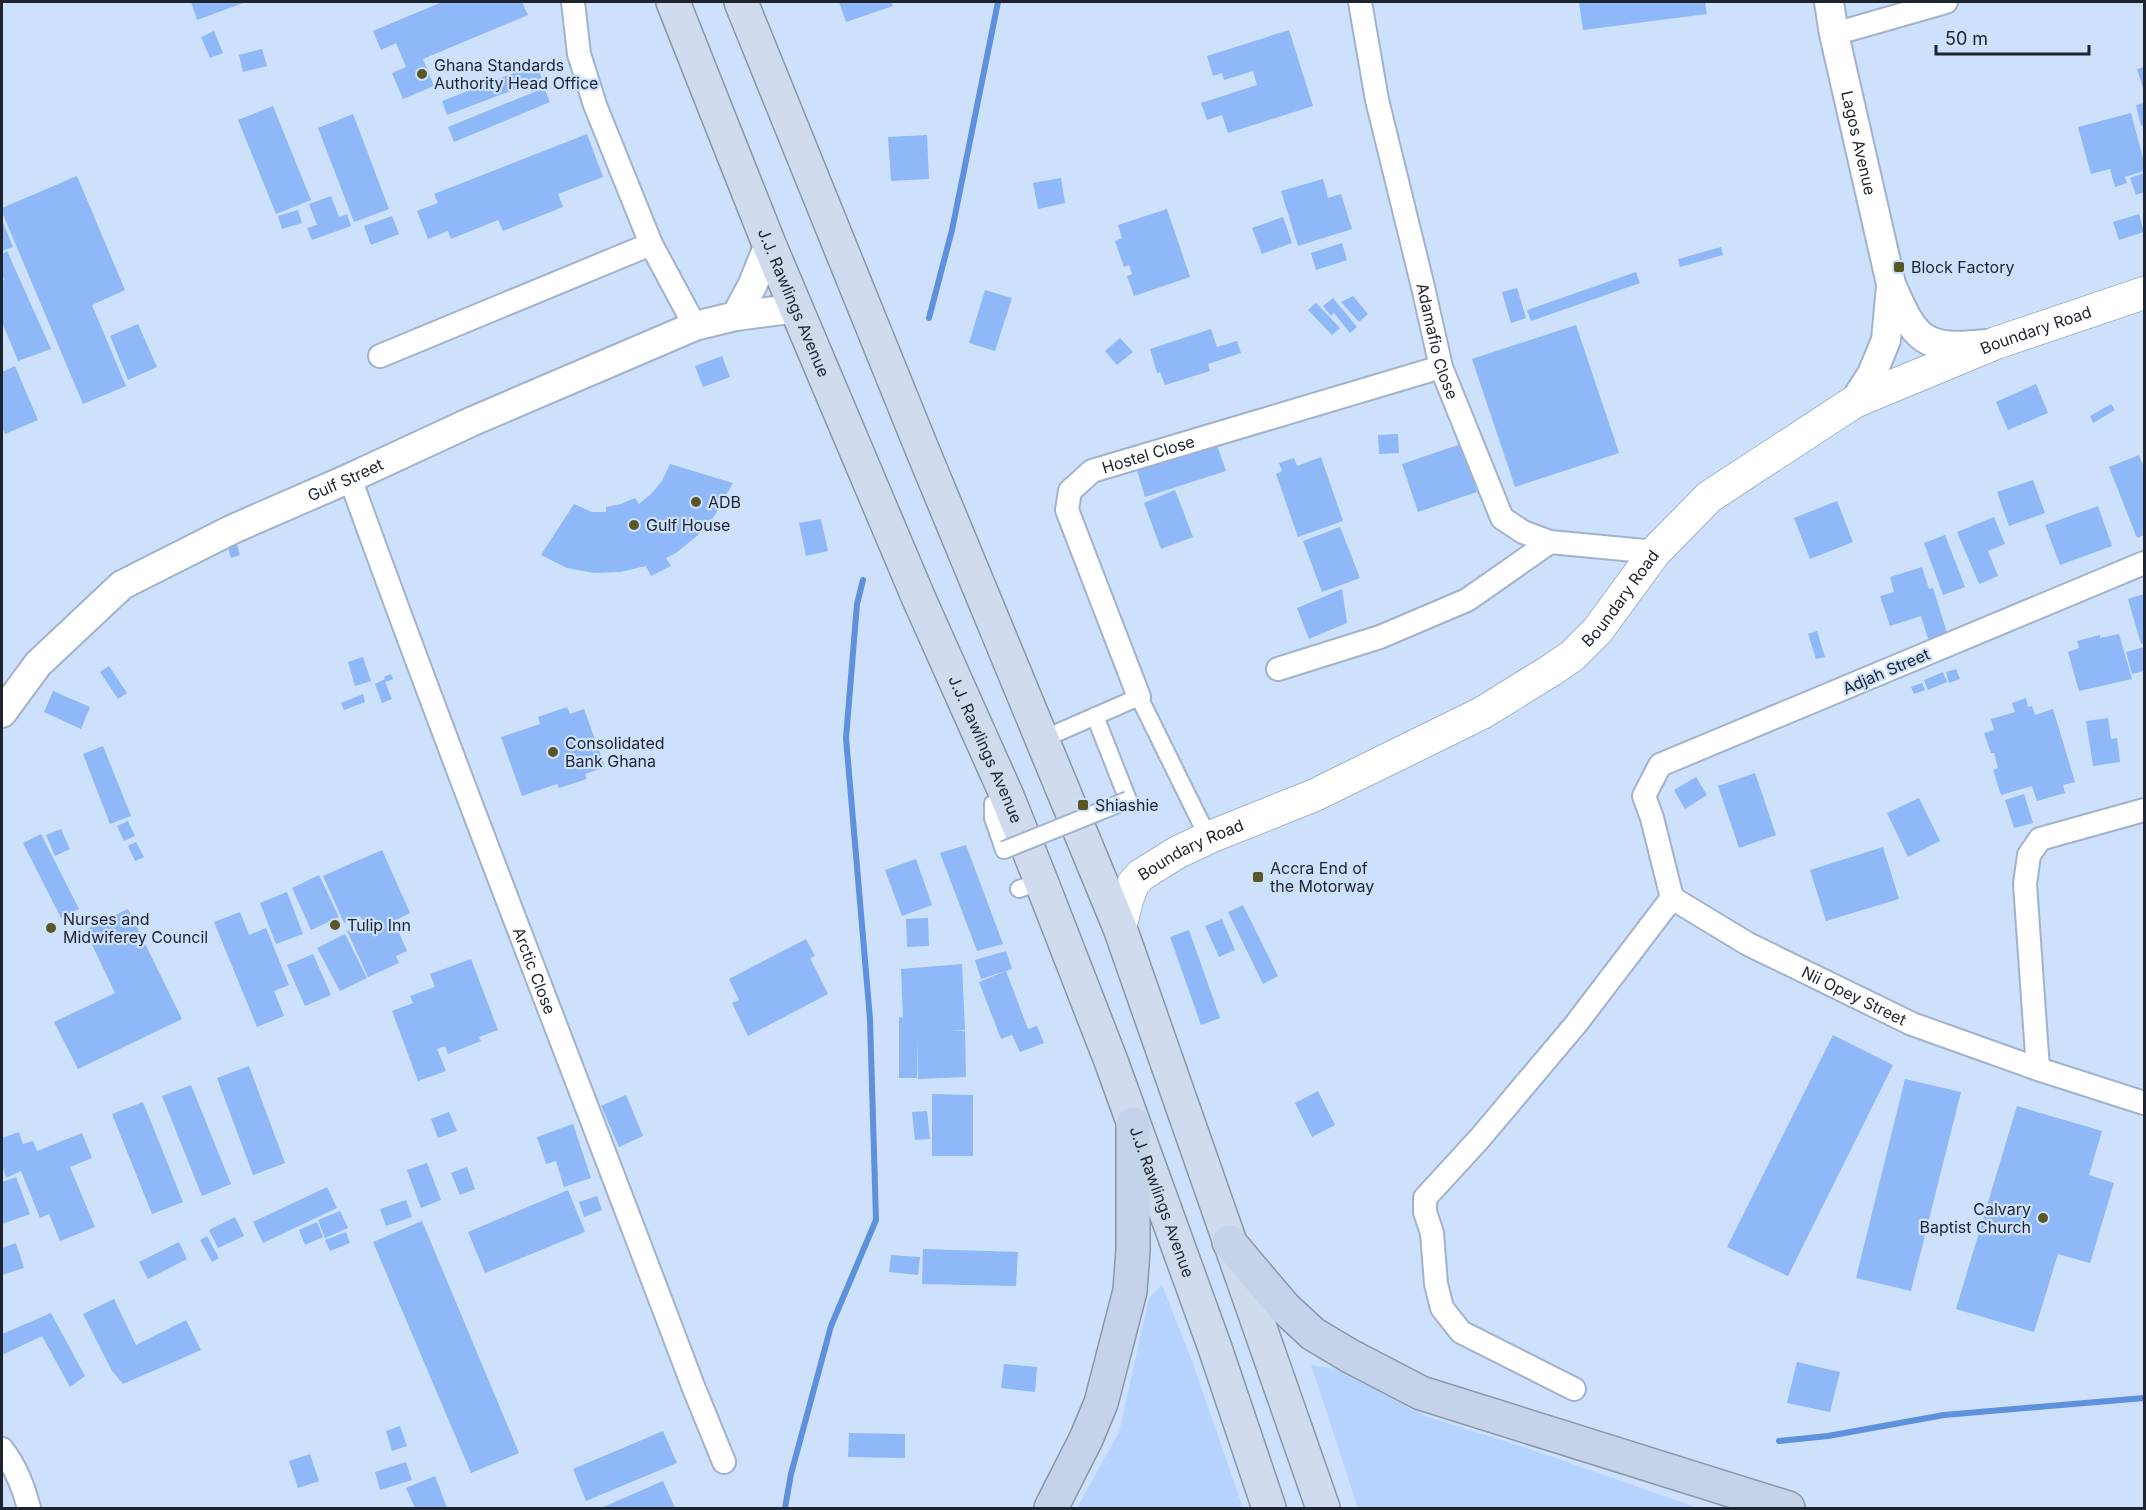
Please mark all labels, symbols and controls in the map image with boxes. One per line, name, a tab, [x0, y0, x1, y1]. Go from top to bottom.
scale bar	[1936, 18, 2089, 56]
text: 50 m	[1945, 28, 1988, 49]
place label: Ghana Standards Authority Head Office	[434, 55, 598, 93]
marker: Ghana Standards Authority Head Office	[415, 67, 429, 81]
street label: Lagos Avenue	[1837, 89, 1880, 197]
street label: J.J. Rawlings Avenue	[754, 225, 834, 380]
place label: Block Factory	[1911, 257, 2014, 277]
marker: Block Factory	[1892, 260, 1906, 274]
street label: Adamafio Close	[1412, 281, 1463, 402]
street label: Boundary Road	[1977, 302, 2094, 358]
street label: Hostel Close	[1100, 431, 1197, 477]
street label: Gulf Street	[304, 454, 386, 505]
place label: ADB	[708, 492, 741, 512]
marker: ADB	[689, 495, 703, 509]
place label: Gulf House	[646, 515, 730, 535]
marker: Gulf House	[627, 518, 641, 532]
street label: Boundary Road	[1577, 546, 1663, 651]
street label: Adjah Street	[1839, 644, 1933, 698]
street label: J.J. Rawlings Avenue	[944, 672, 1027, 826]
place label: Consolidated Bank Ghana	[565, 733, 665, 771]
marker: Consolidated Bank Ghana	[546, 745, 560, 759]
place label: Shiashie	[1095, 795, 1159, 815]
marker: Shiashie	[1076, 798, 1090, 812]
street label: Boundary Road	[1134, 815, 1246, 885]
place label: Accra End of the Motorway	[1270, 858, 1374, 896]
marker: Accra End of the Motorway	[1251, 870, 1265, 884]
place label: Nurses and Midwiferey Council	[63, 909, 208, 947]
place label: Tulip Inn	[347, 915, 411, 935]
marker: Tulip Inn	[328, 918, 342, 932]
marker: Nurses and Midwiferey Council	[44, 921, 58, 935]
street label: Arctic Close	[509, 924, 560, 1017]
street label: Nii Opey Street	[1798, 962, 1910, 1030]
street label: J.J. Rawlings Avenue	[1125, 1124, 1199, 1280]
place label: Calvary Baptist Church	[1919, 1199, 2031, 1237]
marker: Calvary Baptist Church	[2036, 1211, 2050, 1225]

